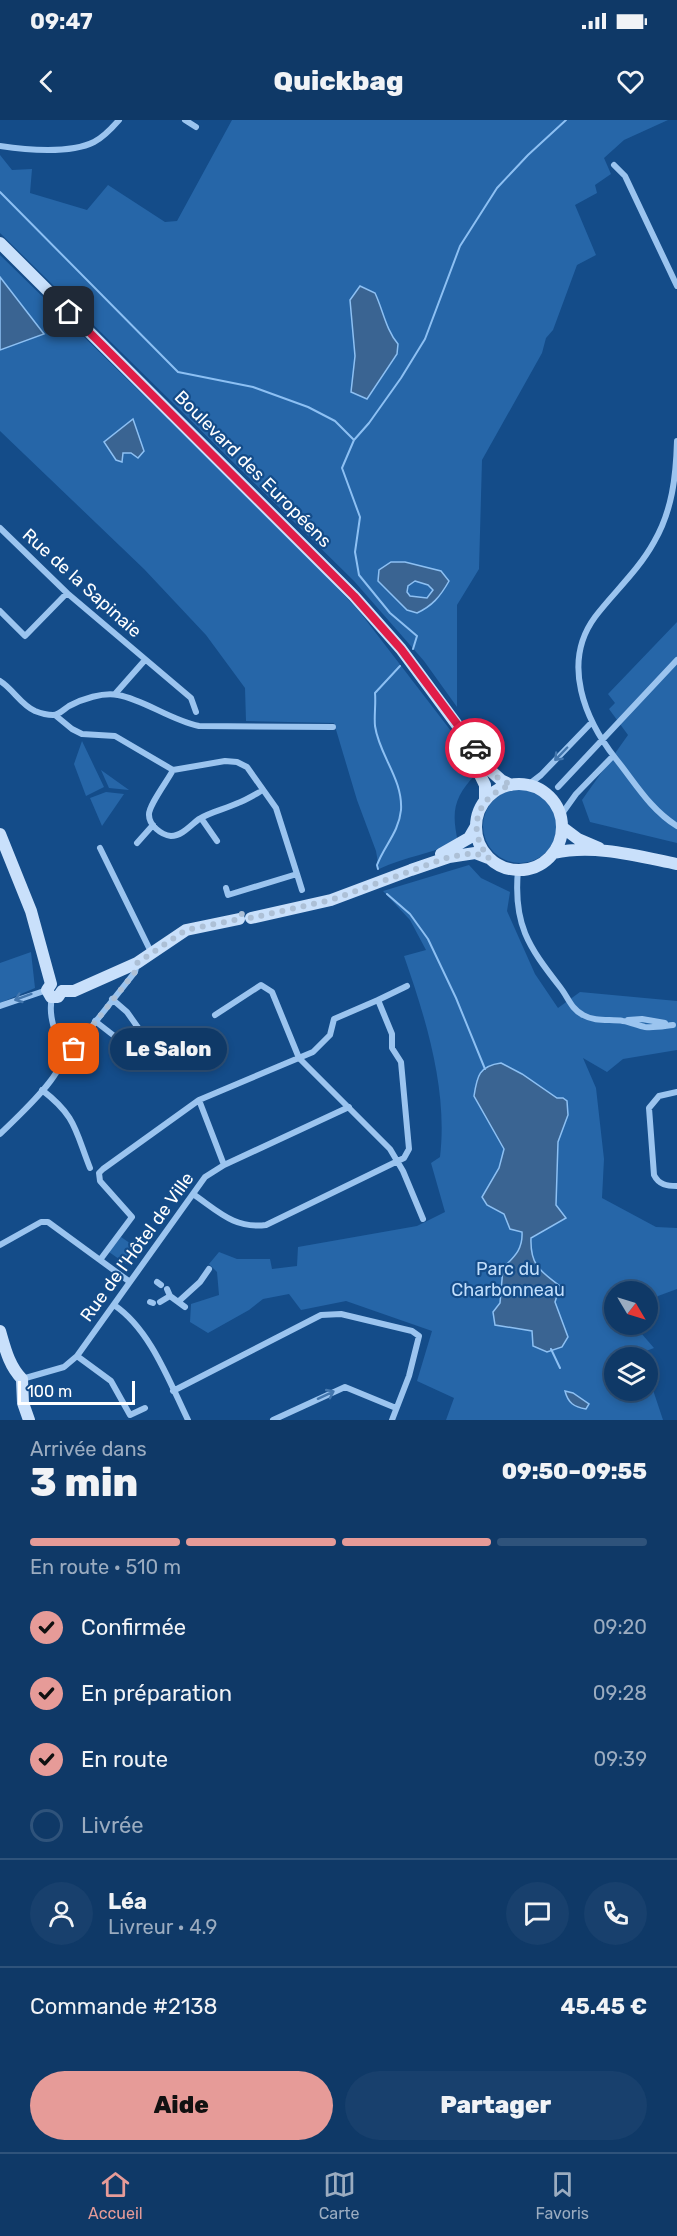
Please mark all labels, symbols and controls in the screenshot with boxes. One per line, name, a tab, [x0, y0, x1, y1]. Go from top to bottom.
text: 09:47	[30, 8, 93, 35]
icon: back	[30, 65, 63, 98]
text: Quickbag	[274, 65, 403, 97]
icon: heart	[614, 65, 647, 98]
pin	[43, 286, 94, 337]
icon: home	[52, 295, 85, 328]
street label: Boulevard des Européens	[170, 386, 336, 552]
street label: Rue de la Sapinaie	[18, 524, 146, 642]
courier	[445, 718, 505, 778]
icon: car	[459, 732, 492, 765]
one-way arrow	[554, 747, 568, 762]
one-way arrow	[15, 992, 33, 1003]
pin	[48, 1023, 99, 1074]
callout: Le Salon	[110, 1028, 227, 1070]
icon: bag	[57, 1032, 90, 1065]
text: Le Salon	[126, 1037, 211, 1061]
street label: Rue de l'Hôtel de Ville	[75, 1168, 199, 1326]
park label: Parc du Charbonneau	[451, 1258, 565, 1301]
north arrow	[604, 1281, 658, 1335]
map controls	[604, 1281, 658, 1401]
button: layers	[604, 1347, 658, 1401]
scale bar	[18, 1378, 135, 1406]
text: 100 m	[27, 1382, 72, 1401]
one-way arrow	[316, 1389, 334, 1401]
text: Arrivée dans	[30, 1437, 147, 1461]
text: 09:50–09:55	[502, 1458, 647, 1485]
text: 3 min	[30, 1460, 138, 1506]
text: En route · 510 m	[30, 1555, 181, 1579]
icon: check	[30, 1611, 63, 1644]
text: Confirmée	[81, 1614, 186, 1641]
text: 09:20	[593, 1615, 647, 1639]
icon: check	[30, 1677, 63, 1710]
text: En préparation	[81, 1680, 232, 1707]
text: 09:28	[593, 1681, 647, 1705]
icon: check	[30, 1743, 63, 1776]
text: En route	[81, 1746, 168, 1773]
text: 09:39	[593, 1747, 647, 1771]
text: Livrée	[81, 1812, 144, 1839]
button: person	[30, 1882, 93, 1945]
button: chat	[506, 1882, 569, 1945]
button: phone	[584, 1882, 647, 1945]
text: Léa	[108, 1888, 147, 1915]
text: Livreur · 4.9	[108, 1915, 217, 1939]
text: Commande #2138	[30, 1993, 218, 2020]
text: 45.45 €	[561, 1993, 647, 2020]
button: Aide	[30, 2071, 333, 2140]
button: Partager	[345, 2071, 647, 2140]
tab: Accueil	[88, 2168, 143, 2223]
tab: Carte	[319, 2168, 360, 2223]
tab: Favoris	[536, 2168, 589, 2223]

